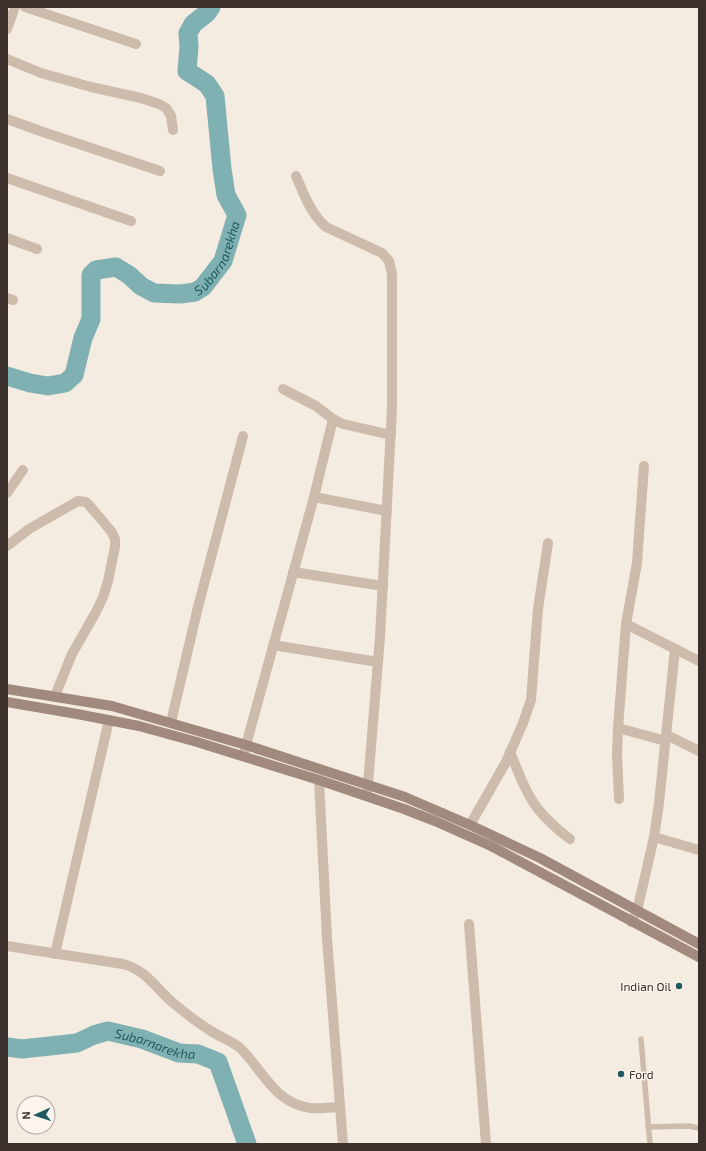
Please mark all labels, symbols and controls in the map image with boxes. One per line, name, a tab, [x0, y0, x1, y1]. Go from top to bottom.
water label: Subarnarekha	[191, 219, 243, 299]
place label: Indian Oil	[620, 979, 671, 993]
marker: Indian Oil	[674, 981, 684, 991]
water label: Subarnarekha	[113, 1025, 196, 1062]
place label: Ford	[629, 1067, 654, 1081]
marker: Ford	[616, 1069, 626, 1079]
north arrow	[16, 1095, 56, 1135]
text: N	[19, 1111, 32, 1120]

